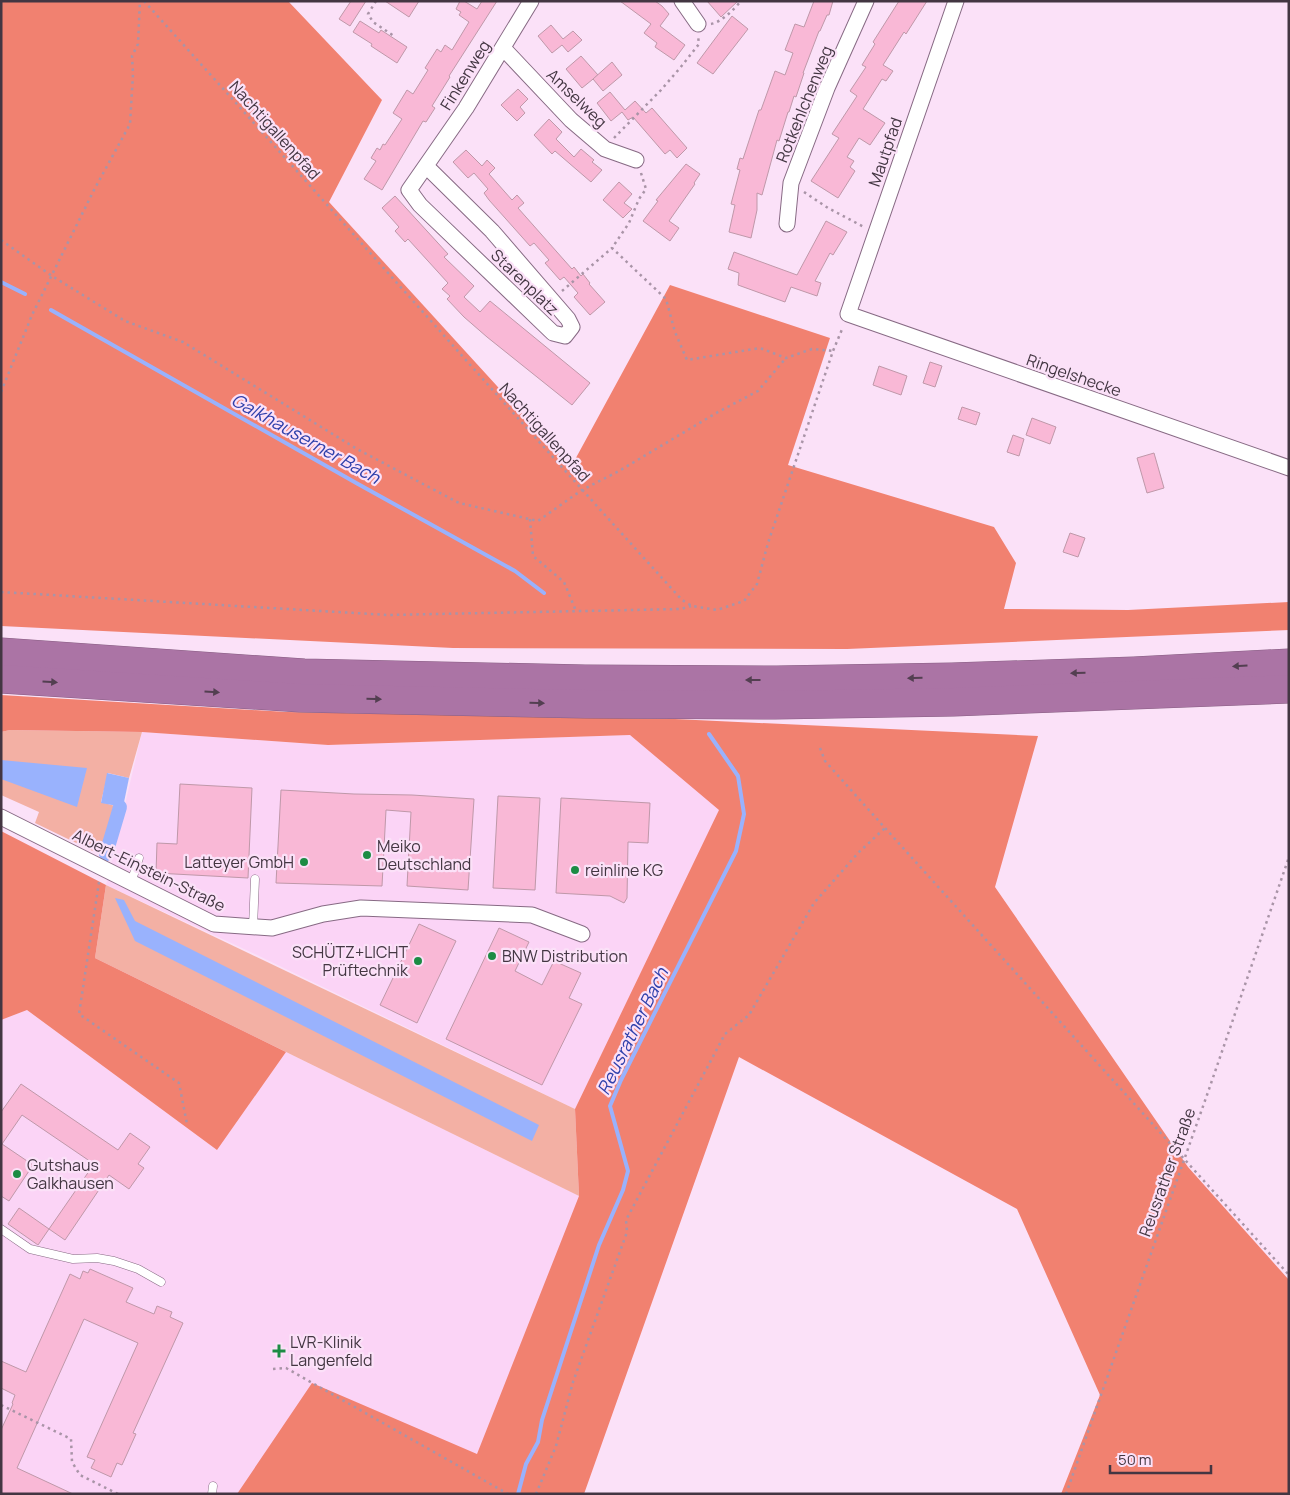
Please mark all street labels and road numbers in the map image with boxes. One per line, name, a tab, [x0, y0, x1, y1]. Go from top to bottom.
street label: Finkenweg	[435, 36, 495, 114]
street label: Rotkehlchenweg	[771, 42, 837, 166]
street label: Amselweg	[542, 64, 612, 132]
street label: Nachtigallenpfad	[225, 76, 325, 184]
street label: Mautpfad	[863, 115, 907, 189]
street label: Starenplatz	[486, 244, 564, 320]
street label: Ringelshecke	[1024, 348, 1124, 402]
street label: Nachtigallenpfad	[495, 378, 595, 486]
street label: Albert-Einstein-Straße	[69, 823, 229, 917]
street label: Reusrather Straße	[1133, 1105, 1201, 1239]

